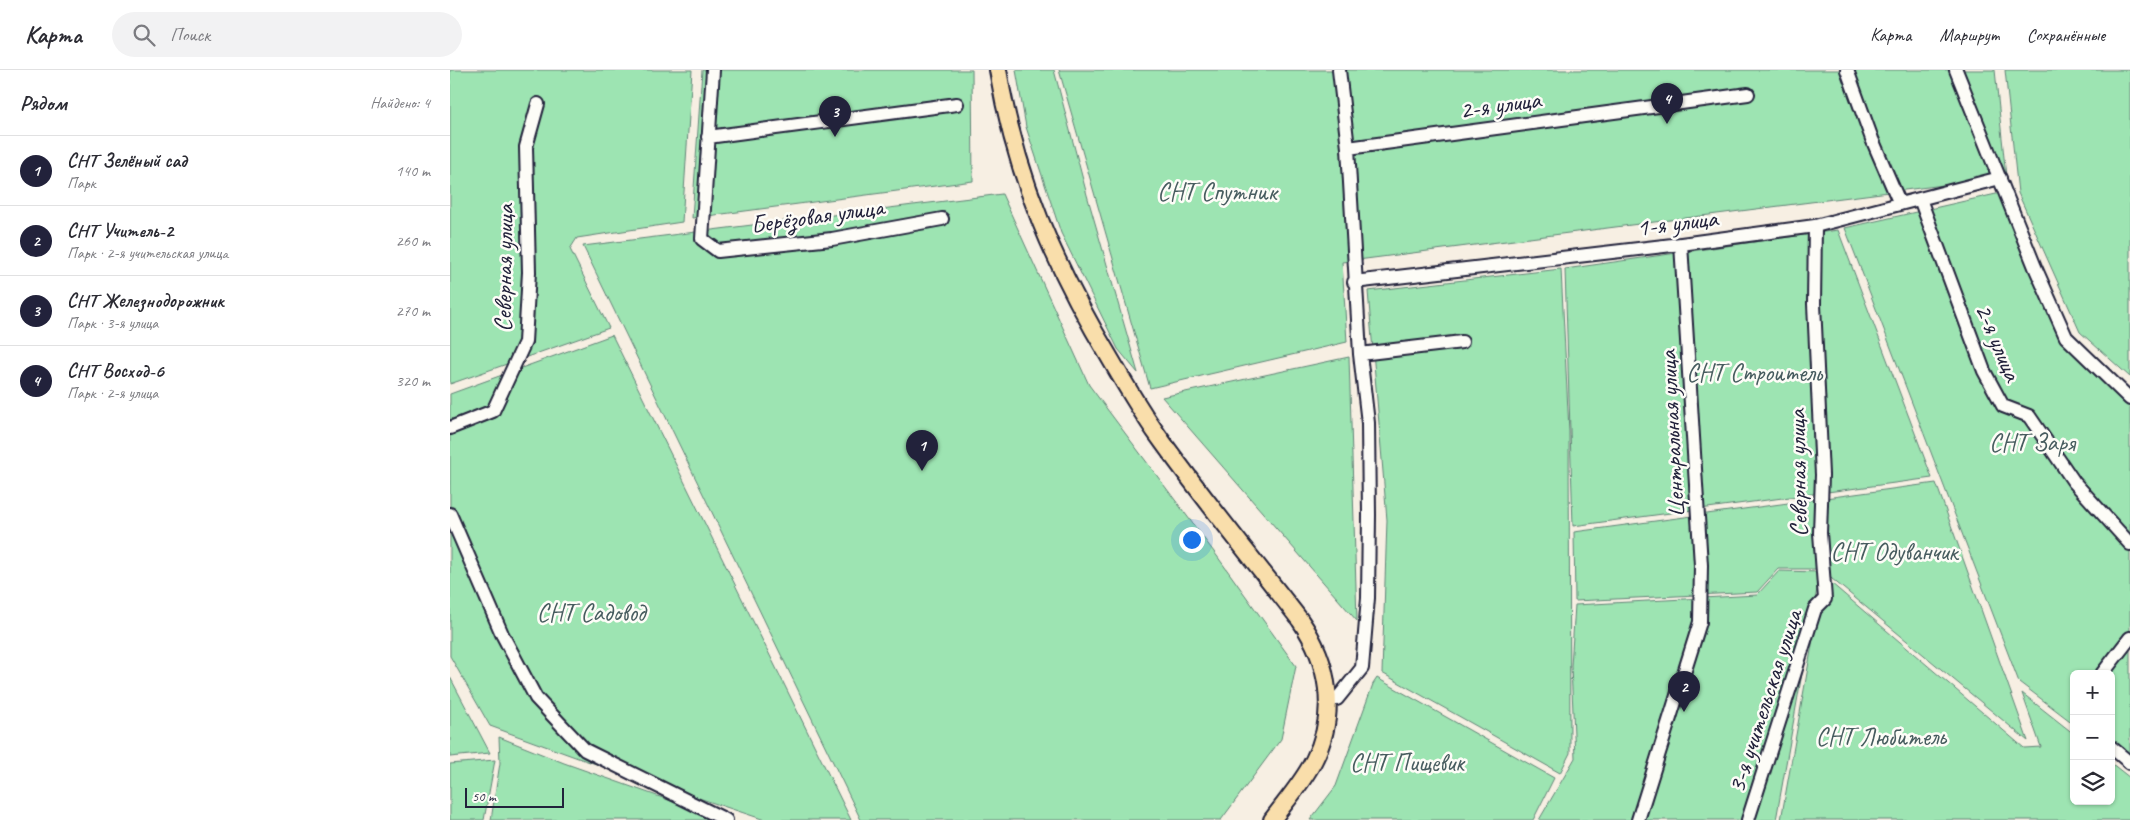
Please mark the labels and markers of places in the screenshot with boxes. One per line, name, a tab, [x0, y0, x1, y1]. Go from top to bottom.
pin: 4	[1651, 83, 1683, 124]
pin: 3	[819, 96, 851, 137]
pin: 1	[906, 430, 938, 471]
pin: 2	[1668, 671, 1700, 712]

